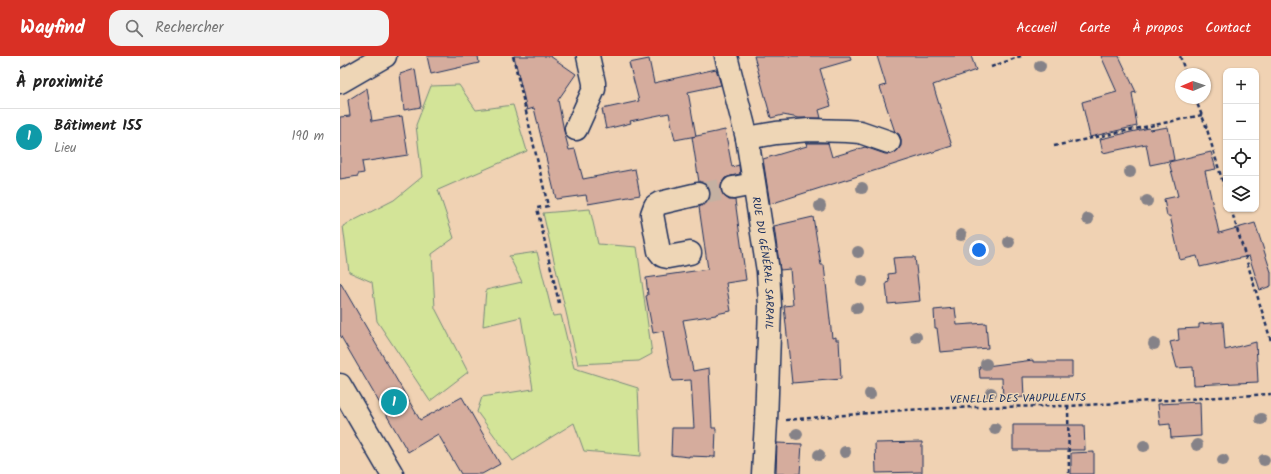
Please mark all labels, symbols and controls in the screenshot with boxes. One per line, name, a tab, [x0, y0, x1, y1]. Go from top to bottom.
search box	[109, 10, 389, 46]
text: Wayfind	[20, 13, 85, 43]
text: Rechercher	[155, 16, 223, 40]
icon: search	[123, 17, 145, 39]
text: Accueil	[1016, 17, 1057, 39]
text: Carte	[1079, 17, 1110, 39]
text: À propos	[1132, 17, 1183, 39]
text: Contact	[1205, 17, 1251, 39]
north arrow	[1175, 68, 1211, 104]
map controls	[1223, 68, 1259, 212]
button: +	[1223, 68, 1259, 104]
text: À proximité	[16, 69, 103, 96]
button: −	[1223, 104, 1259, 140]
text: Bâtiment 155	[54, 114, 142, 138]
text: 1	[27, 126, 31, 147]
text: 190 m	[292, 126, 324, 147]
text: Lieu	[54, 138, 76, 159]
button: locate	[1223, 140, 1259, 176]
button: layers	[1223, 176, 1259, 212]
street label: RUE DU GÉNÉRAL SARRAIL	[746, 195, 778, 330]
your location	[969, 240, 989, 260]
pin: 1	[381, 387, 407, 417]
street label: VENELLE DES VAUPULENTS	[950, 389, 1086, 409]

